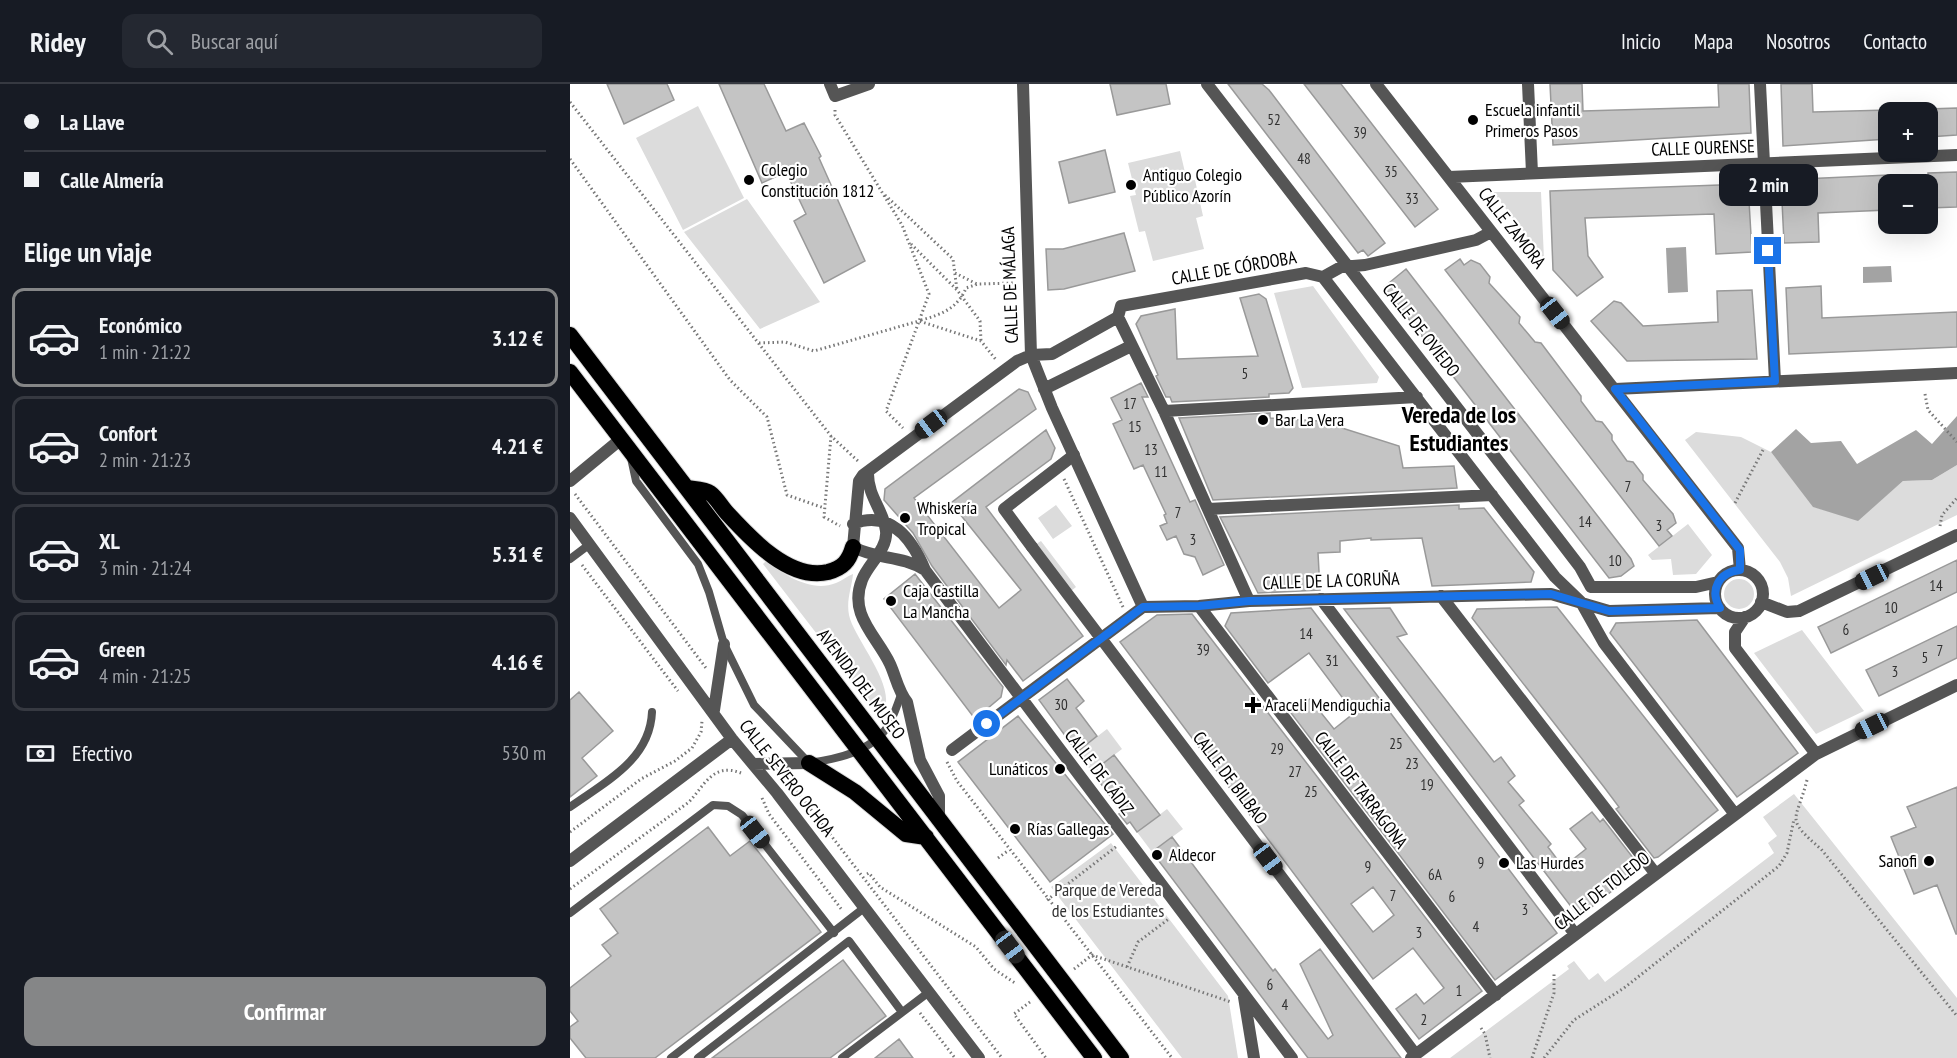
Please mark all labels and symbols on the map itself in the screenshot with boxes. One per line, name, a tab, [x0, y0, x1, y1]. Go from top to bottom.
place label: Escuela infantil Primeros Pasos	[1485, 98, 1581, 142]
house number: 52	[1267, 110, 1281, 129]
marker: Escuela infantil Primeros Pasos	[1466, 113, 1480, 127]
house number: 39	[1353, 123, 1367, 142]
street label: CALLE OURENSE	[1651, 134, 1755, 161]
house number: 48	[1297, 149, 1311, 168]
place label: Colegio Constitución 1812	[761, 158, 874, 202]
house number: 35	[1384, 162, 1398, 181]
place label: Antiguo Colegio Público Azorín	[1143, 163, 1242, 207]
callout: 2 min	[1718, 164, 1818, 206]
marker: Colegio Constitución 1812	[742, 173, 756, 187]
marker: Antiguo Colegio Público Azorín	[1124, 178, 1138, 192]
street label: CALLE ZAMORA	[1474, 183, 1552, 273]
house number: 33	[1405, 189, 1419, 208]
street label: CALLE DE MÁLAGA	[996, 226, 1023, 344]
route end	[1754, 237, 1781, 264]
street label: CALLE DE CÓRDOBA	[1170, 245, 1299, 290]
street label: CALLE DE OVIEDO	[1378, 278, 1465, 381]
car	[1537, 293, 1573, 333]
house number: 5	[1242, 364, 1248, 383]
house number: 17	[1123, 394, 1137, 413]
district label: Vereda de los Estudiantes	[1401, 399, 1516, 458]
car	[911, 406, 951, 442]
place label: Bar La Vera	[1275, 408, 1344, 431]
marker: Bar La Vera	[1256, 413, 1270, 427]
house number: 15	[1128, 417, 1142, 436]
house number: 13	[1144, 440, 1158, 459]
house number: 11	[1154, 462, 1168, 481]
house number: 7	[1625, 477, 1631, 496]
place label: Whiskería Tropical	[917, 496, 977, 540]
house number: 7	[1175, 503, 1181, 522]
marker: Whiskería Tropical	[898, 511, 912, 525]
house number: 14	[1578, 512, 1592, 531]
house number: 3	[1656, 516, 1662, 535]
house number: 3	[1190, 530, 1196, 549]
house number: 10	[1608, 551, 1622, 570]
car	[1852, 561, 1892, 593]
street label: CALLE DE LA CORUÑA	[1262, 567, 1400, 594]
house number: 14	[1929, 576, 1943, 595]
place label: Caja Castilla La Mancha	[903, 579, 979, 623]
marker: Caja Castilla La Mancha	[884, 594, 898, 608]
house number: 10	[1884, 598, 1898, 617]
house number: 6	[1843, 620, 1850, 639]
street label: AVENIDA DEL MUSEO	[812, 624, 911, 744]
house number: 14	[1299, 624, 1313, 643]
house number: 39	[1196, 640, 1210, 659]
house number: 7	[1937, 641, 1943, 660]
house number: 5	[1922, 648, 1928, 667]
house number: 31	[1325, 651, 1339, 670]
house number: 3	[1892, 662, 1898, 681]
place label: Araceli Mendiguchia	[1265, 693, 1391, 716]
house number: 30	[1054, 695, 1068, 714]
marker: Araceli Mendiguchia	[1246, 698, 1260, 712]
route start	[973, 710, 1000, 737]
car	[1852, 710, 1892, 742]
street label: CALLE SEVERO OCHOA	[735, 715, 840, 841]
street label: CALLE DE CÁDIZ	[1060, 724, 1139, 819]
street label: CALLE DE BILBAO	[1188, 727, 1273, 829]
street label: CALLE DE TARRAGONA	[1310, 727, 1413, 853]
house number: 25	[1389, 734, 1403, 753]
house number: 29	[1270, 739, 1284, 758]
house number: 23	[1405, 754, 1419, 773]
place label: Lunáticos	[989, 757, 1048, 780]
marker: Lunáticos	[1053, 762, 1067, 776]
house number: 27	[1288, 762, 1302, 781]
house number: 19	[1420, 775, 1434, 794]
house number: 25	[1304, 782, 1318, 801]
car	[737, 812, 773, 852]
place label: Rías Gallegas	[1027, 817, 1109, 840]
marker: Rías Gallegas	[1008, 822, 1022, 836]
car	[1250, 839, 1286, 879]
place label: Aldecor	[1169, 843, 1216, 866]
street label: CALLE DE TOLEDO	[1549, 846, 1654, 935]
marker: Aldecor	[1150, 848, 1164, 862]
place label: Sanofi	[1879, 849, 1917, 872]
place label: Las Hurdes	[1516, 851, 1584, 874]
house number: 9	[1478, 853, 1484, 872]
marker: Sanofi	[1922, 854, 1936, 868]
marker: Las Hurdes	[1497, 856, 1511, 870]
house number: 9	[1365, 857, 1371, 876]
house number: 6A	[1428, 865, 1443, 884]
park label: Parque de Vereda de los Estudiantes	[1052, 878, 1164, 922]
house number: 7	[1390, 886, 1396, 905]
house number: 6	[1449, 887, 1456, 906]
house number: 3	[1522, 900, 1528, 919]
house number: 4	[1473, 917, 1480, 936]
house number: 3	[1416, 923, 1422, 942]
car	[992, 927, 1028, 967]
house number: 6	[1267, 975, 1274, 994]
house number: 1	[1456, 981, 1462, 1000]
house number: 4	[1282, 995, 1289, 1014]
house number: 2	[1421, 1010, 1427, 1029]

